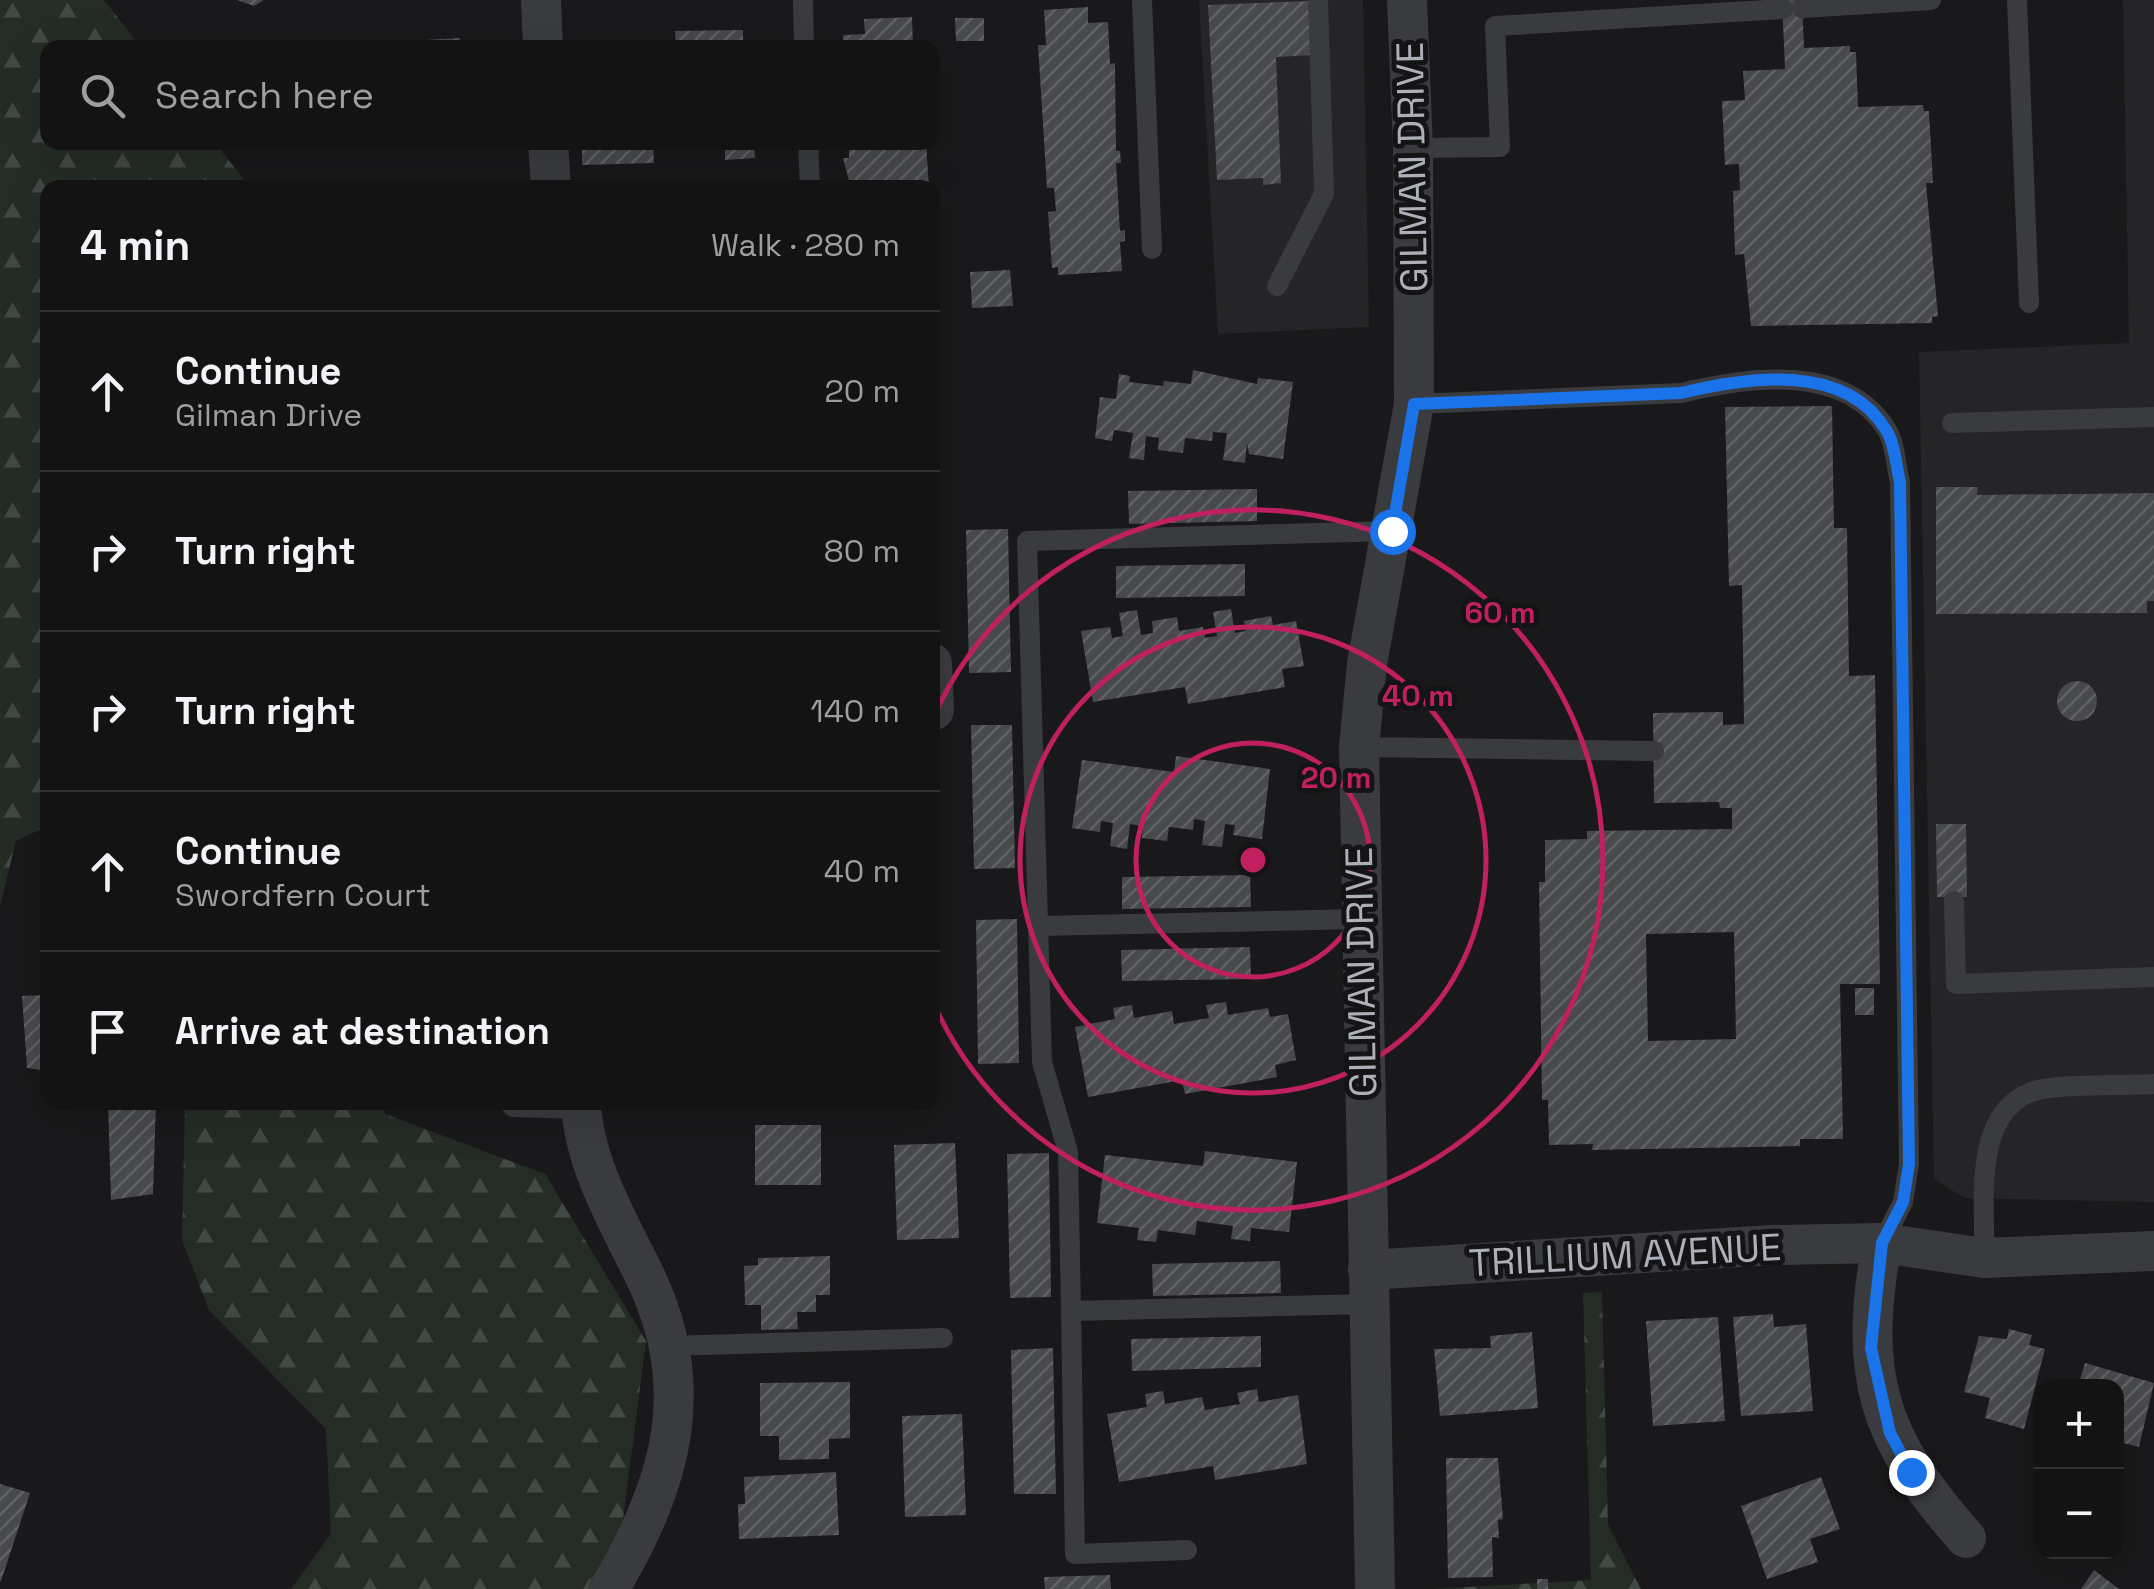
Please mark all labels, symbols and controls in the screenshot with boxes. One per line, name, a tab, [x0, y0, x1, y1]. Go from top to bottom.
search box	[40, 40, 940, 150]
street label: GILMAN DRIVE	[1386, 41, 1438, 293]
icon: search	[75, 68, 130, 123]
text: Search here	[155, 71, 374, 119]
text: 4 min	[80, 219, 190, 272]
text: Walk · 280 m	[711, 225, 900, 265]
text: Continue	[175, 347, 341, 395]
icon: ahead	[80, 364, 135, 419]
text: 20 m	[824, 371, 900, 411]
text: Gilman Drive	[175, 395, 362, 435]
route start	[1370, 509, 1416, 555]
icon: right	[80, 524, 135, 579]
text: Turn right	[175, 527, 356, 575]
text: 80 m	[824, 531, 900, 571]
text: 60 m	[1464, 593, 1536, 632]
text: 40 m	[1382, 676, 1454, 715]
icon: right	[80, 684, 135, 739]
text: Turn right	[175, 687, 356, 735]
text: 140 m	[810, 691, 900, 731]
text: 20 m	[1301, 758, 1371, 797]
text: Continue	[175, 827, 341, 875]
centre of rings	[1235, 842, 1271, 878]
icon: ahead	[80, 844, 135, 899]
street label: GILMAN DRIVE	[1335, 846, 1387, 1098]
text: 40 m	[824, 851, 900, 891]
text: Swordfern Court	[175, 875, 431, 915]
icon: arrive	[80, 1004, 135, 1059]
text: Arrive at destination	[175, 1007, 550, 1055]
street label: TRILLIUM AVENUE	[1468, 1223, 1782, 1287]
map controls	[2034, 1379, 2124, 1559]
button: +	[2034, 1379, 2124, 1469]
route end	[1889, 1450, 1935, 1496]
button: −	[2034, 1469, 2124, 1559]

